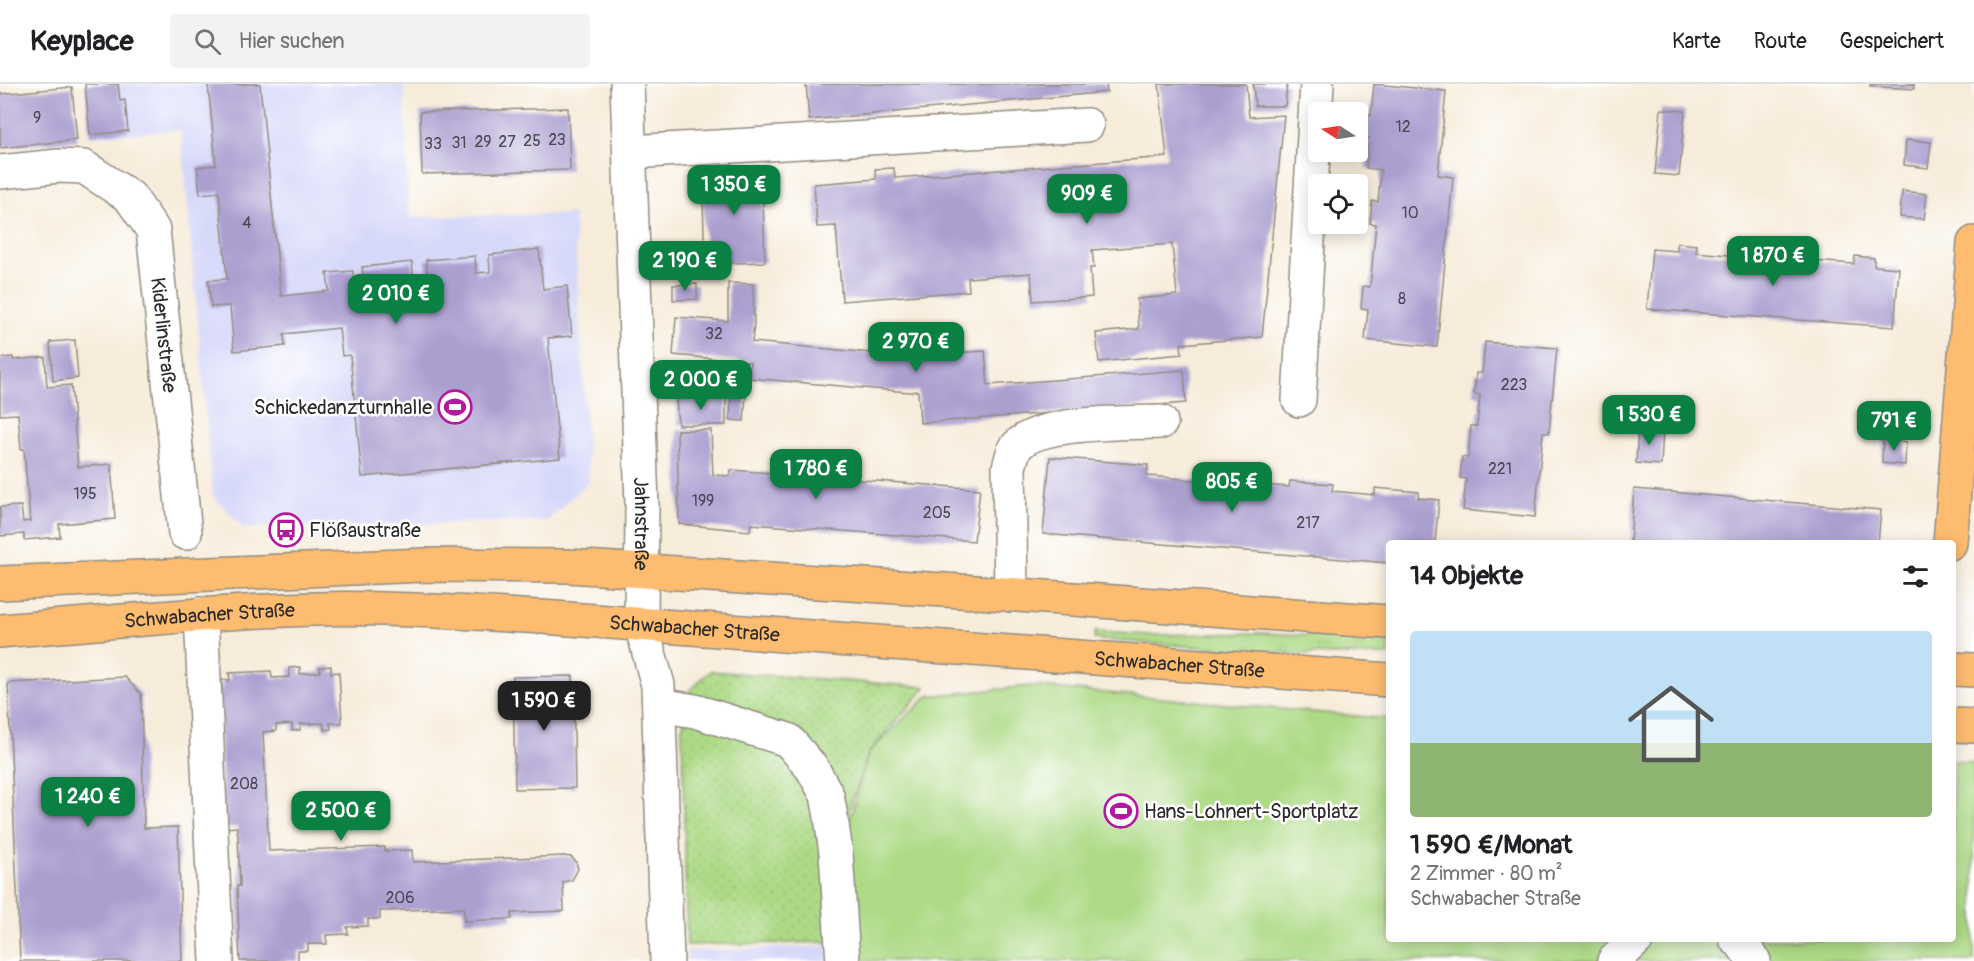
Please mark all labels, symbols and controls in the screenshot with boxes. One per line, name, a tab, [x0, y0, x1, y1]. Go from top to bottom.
search box	[170, 14, 590, 68]
text: Keyplace	[30, 24, 134, 59]
icon: search	[191, 25, 224, 58]
text: Hier suchen	[239, 27, 345, 55]
text: Karte	[1672, 28, 1721, 55]
text: Route	[1754, 28, 1807, 55]
text: Gespeichert	[1840, 28, 1944, 55]
north arrow	[1308, 102, 1368, 162]
map controls	[1308, 102, 1368, 234]
house number: 9	[33, 108, 41, 128]
house number: 12	[1395, 117, 1411, 137]
house number: 23	[548, 130, 566, 150]
house number: 25	[523, 131, 541, 151]
house number: 29	[474, 132, 492, 152]
house number: 27	[498, 132, 516, 152]
house number: 31	[451, 133, 467, 153]
house number: 33	[424, 134, 442, 154]
pin: 1 350 €	[679, 165, 789, 216]
text: 1 350 €	[701, 172, 767, 197]
pin: 909 €	[1045, 174, 1129, 225]
button: locate	[1308, 174, 1368, 234]
text: 909 €	[1061, 181, 1113, 206]
house number: 10	[1401, 203, 1419, 223]
house number: 4	[242, 213, 252, 233]
pin: 1 870 €	[1718, 236, 1828, 287]
pin: 2 190 €	[630, 241, 740, 292]
text: 1 870 €	[1741, 243, 1805, 268]
text: 2 190 €	[653, 248, 717, 273]
pin: 2 010 €	[341, 274, 451, 325]
street label: Kiderlinstraße	[145, 276, 182, 394]
text: 2 010 €	[362, 281, 430, 306]
house number: 8	[1398, 289, 1406, 309]
pin: 2 970 €	[861, 322, 971, 373]
house number: 32	[705, 324, 723, 344]
text: 2 970 €	[882, 329, 950, 354]
pin: 2 000 €	[646, 360, 756, 411]
text: 2 000 €	[664, 367, 738, 392]
house number: 223	[1501, 375, 1527, 395]
sports icon: Schickedanzturnhalle	[437, 389, 473, 425]
place label: Schickedanzturnhalle	[254, 395, 432, 420]
pin: 1 530 €	[1594, 395, 1704, 446]
pin: 791 €	[1852, 401, 1936, 452]
text: 1 530 €	[1616, 402, 1682, 427]
text: 791 €	[1871, 408, 1917, 433]
pin: 1 780 €	[761, 449, 871, 500]
text: 1 780 €	[784, 456, 848, 481]
house number: 221	[1488, 459, 1512, 479]
pin: 805 €	[1190, 462, 1274, 513]
text: 805 €	[1206, 469, 1258, 494]
street label: Jahnstraße	[628, 477, 654, 571]
house number: 195	[73, 484, 97, 504]
house number: 199	[692, 491, 714, 511]
house number: 205	[923, 503, 951, 523]
bus stop icon: Flößaustraße	[268, 512, 304, 548]
house number: 217	[1296, 513, 1320, 533]
place label: Flößaustraße	[309, 518, 421, 543]
text: 14 Objekte	[1410, 560, 1523, 592]
icon: filters	[1899, 560, 1932, 593]
street label: Schwabacher Straße	[123, 598, 295, 634]
street label: Schwabacher Straße	[608, 610, 781, 648]
street label: Schwabacher Straße	[1093, 646, 1266, 684]
icon: home	[1617, 670, 1725, 778]
pin: 1 590 €	[489, 681, 599, 732]
text: 1 590 €	[512, 688, 576, 713]
house number: 208	[230, 774, 258, 794]
pin: 1 240 €	[33, 777, 143, 828]
text: 1 240 €	[55, 784, 121, 809]
pin: 2 500 €	[286, 791, 396, 842]
sports icon: Hans-Lohnert-Sportplatz	[1103, 793, 1139, 829]
text: 2 500 €	[305, 798, 377, 823]
place label: Hans-Lohnert-Sportplatz	[1144, 799, 1358, 824]
text: 1 590 €/Monat	[1410, 829, 1572, 861]
text: 2 Zimmer · 80 m²	[1410, 861, 1563, 886]
text: Schwabacher Straße	[1410, 886, 1581, 911]
house number: 206	[385, 888, 415, 908]

